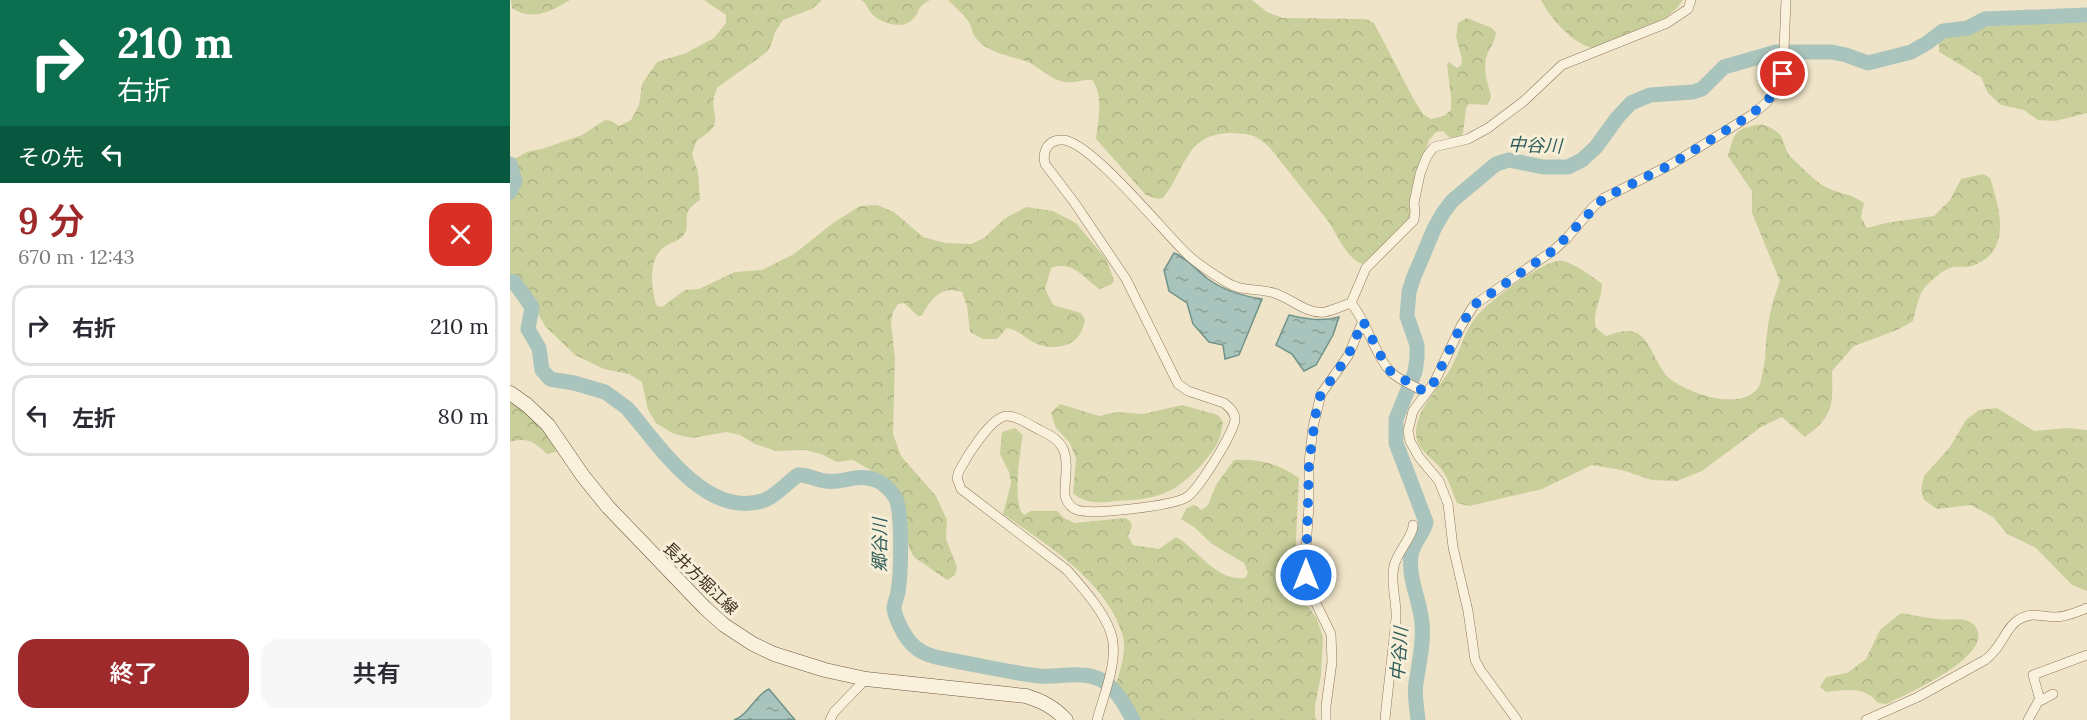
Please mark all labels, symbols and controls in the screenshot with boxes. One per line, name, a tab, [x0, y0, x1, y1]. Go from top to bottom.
text: 210 m	[117, 16, 233, 70]
icon: right	[18, 24, 96, 102]
pin	[1757, 48, 1808, 99]
icon: arrive	[1766, 57, 1799, 90]
text: 右折	[117, 73, 171, 107]
water label: 中谷川	[1508, 133, 1564, 158]
icon: left	[96, 138, 129, 171]
text: その先	[18, 143, 84, 171]
text: 9 分	[18, 198, 84, 244]
button: close	[429, 203, 492, 266]
text: 670 m · 12:43	[18, 244, 135, 269]
icon: right	[21, 309, 54, 342]
text: 210 m	[430, 312, 489, 340]
text: 右折	[72, 314, 116, 342]
icon: left	[21, 399, 54, 432]
text: 80 m	[438, 402, 489, 430]
text: 左折	[72, 404, 116, 432]
water label: 郷谷川	[868, 516, 891, 572]
street label: 長井方堀江線	[660, 537, 742, 619]
position arrow	[1274, 543, 1338, 607]
water label: 中谷川	[1386, 624, 1412, 682]
button: 終了	[18, 639, 249, 708]
button: 共有	[261, 639, 492, 708]

